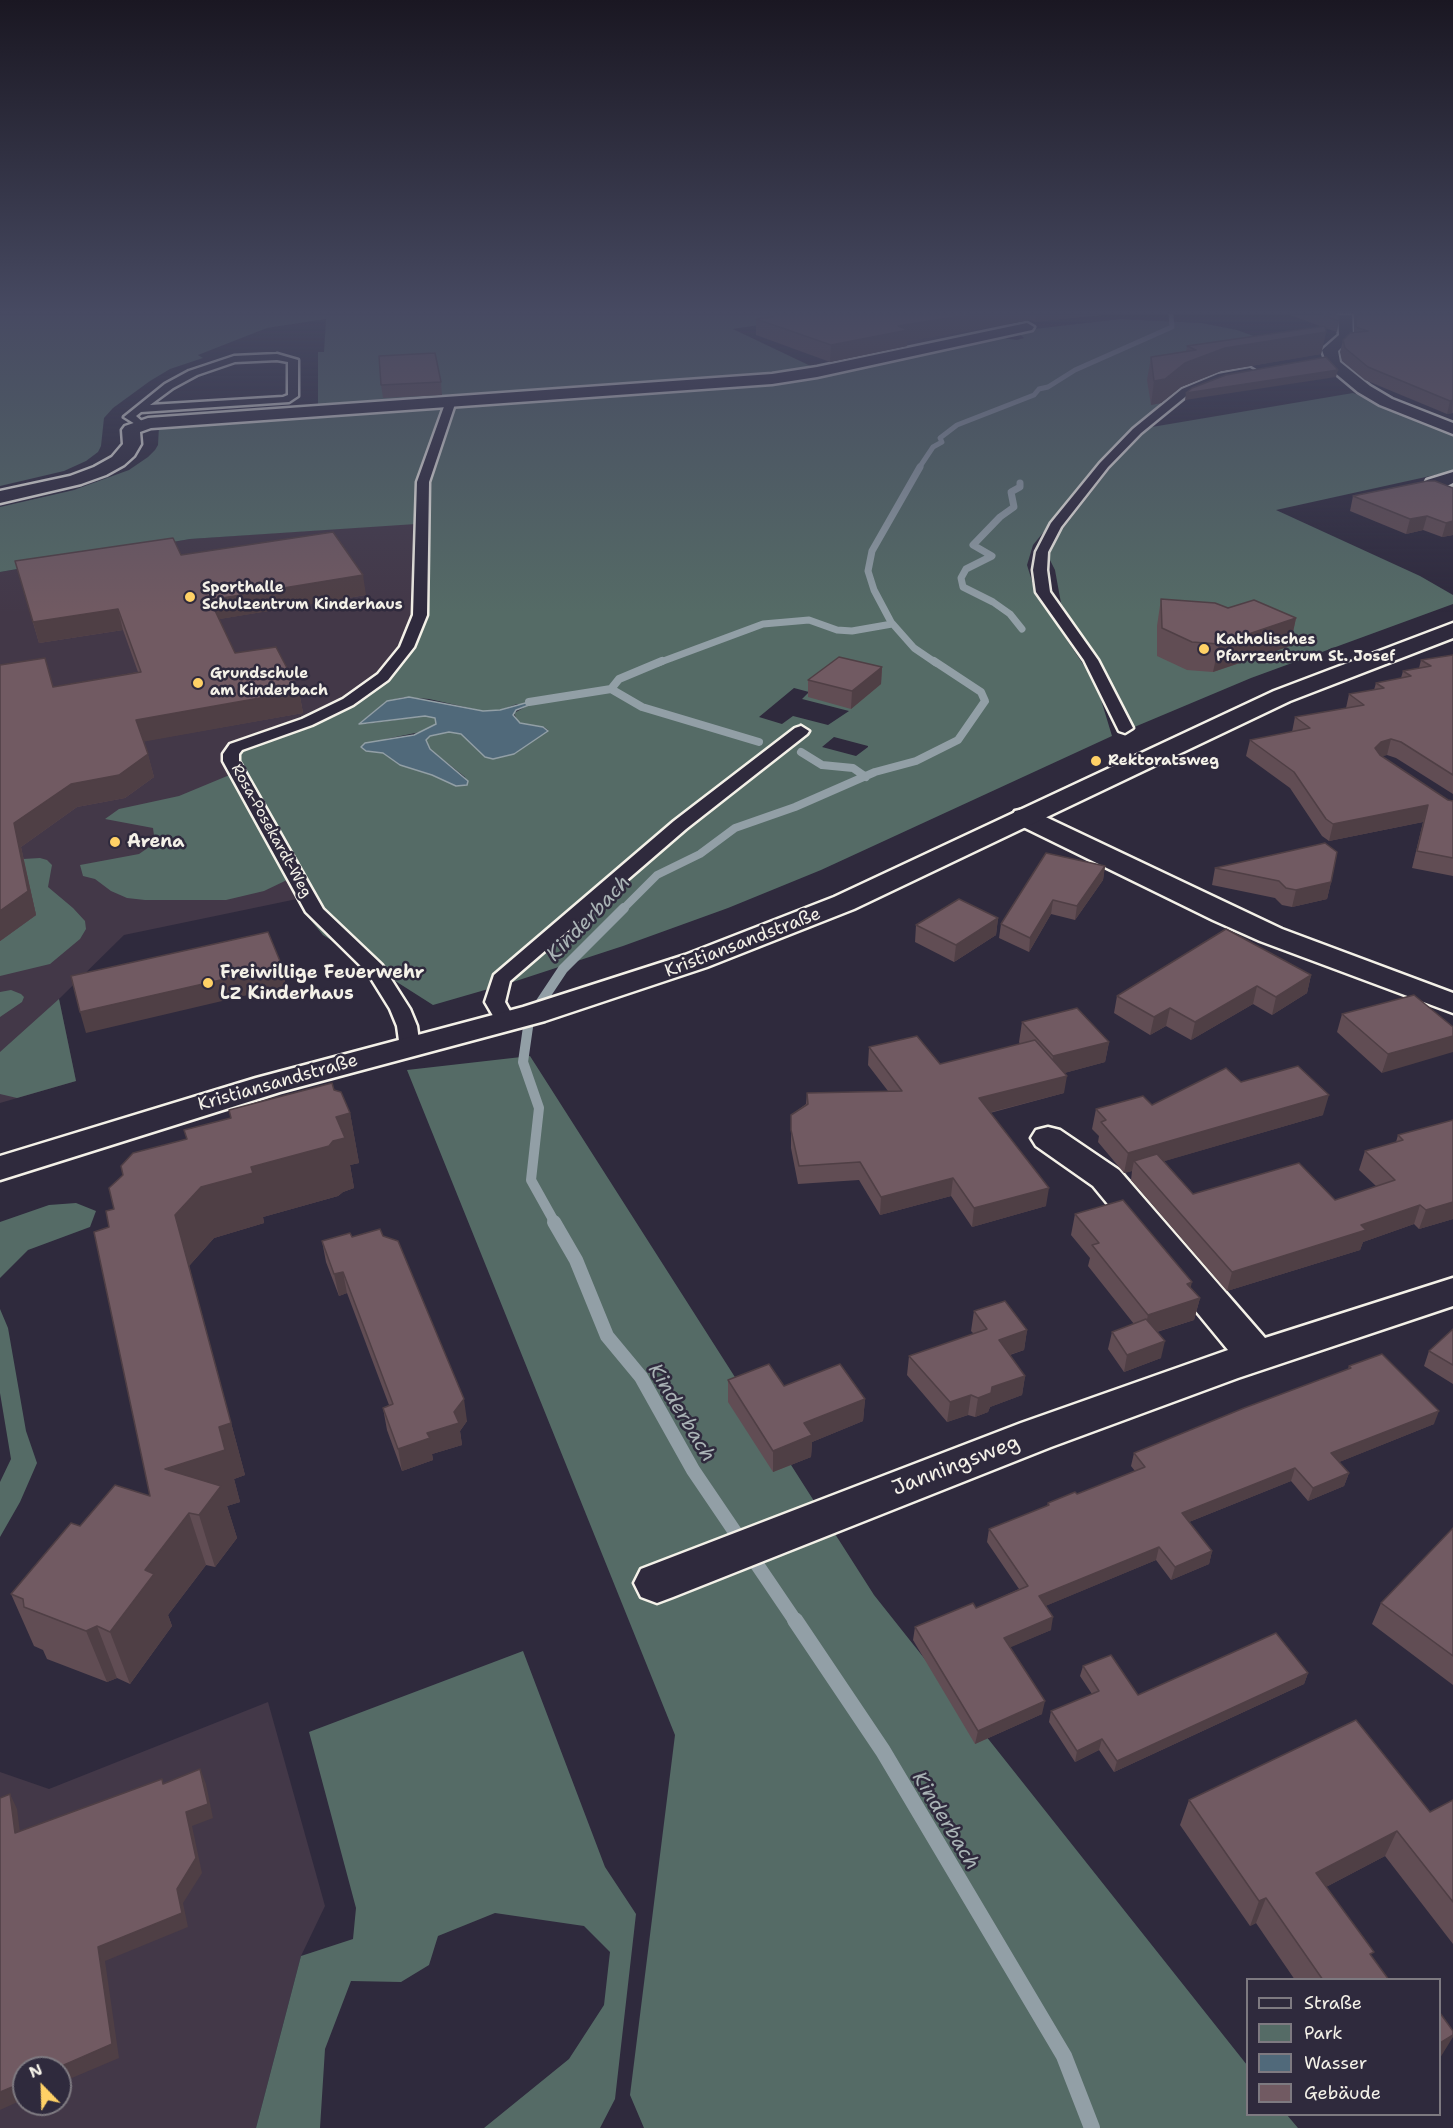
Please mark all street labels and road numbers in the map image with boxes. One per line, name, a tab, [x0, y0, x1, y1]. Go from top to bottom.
street label: Rosa-Posekardt-Weg	[227, 761, 315, 901]
street label: Kristiansandstraße	[662, 903, 824, 983]
street label: Kristiansandstraße	[196, 1050, 360, 1116]
street label: Janningsweg	[889, 1430, 1023, 1502]

